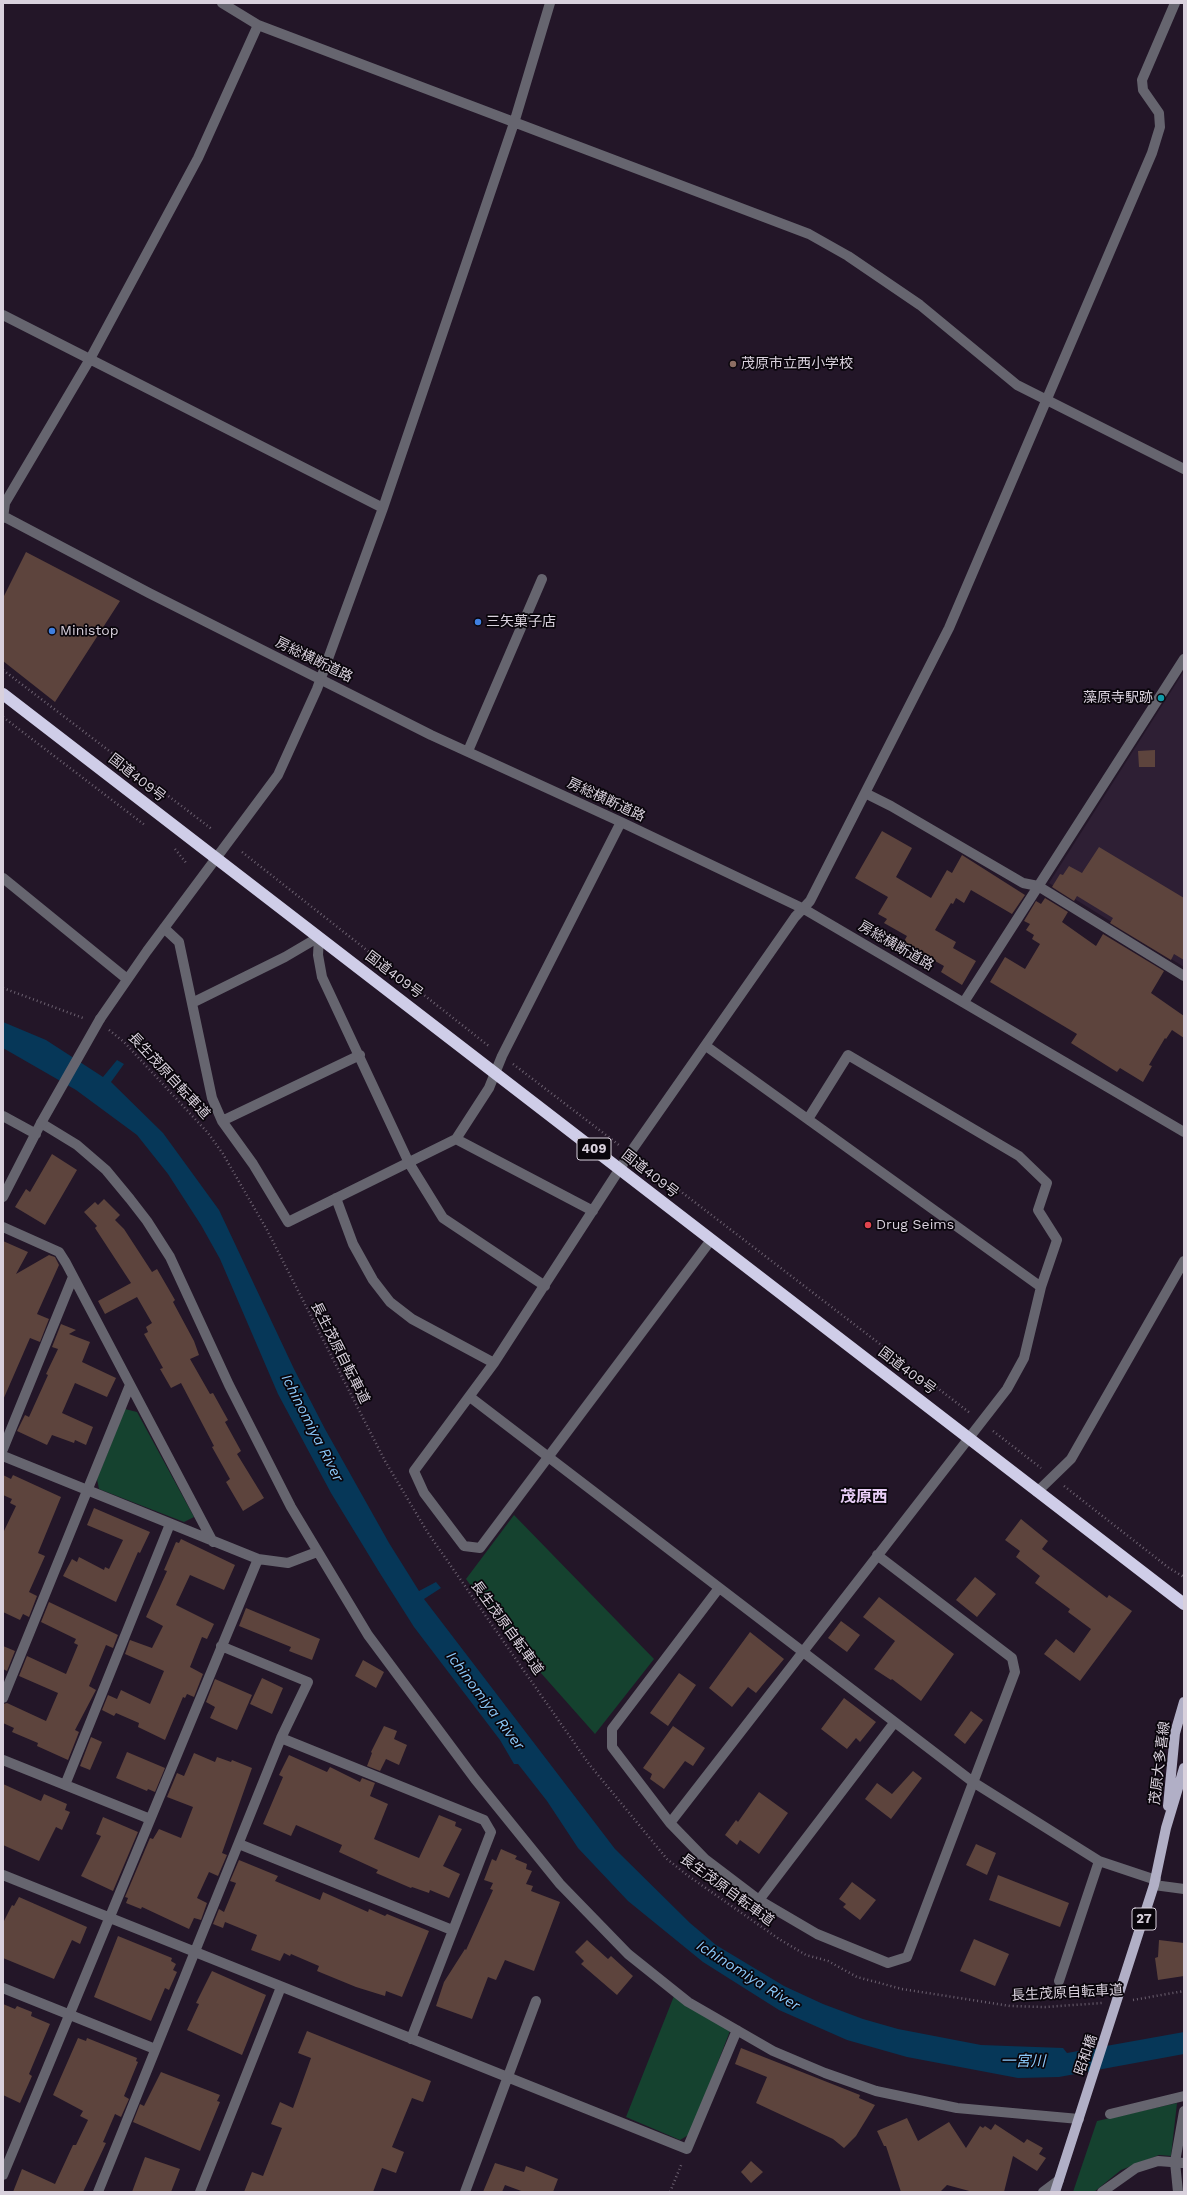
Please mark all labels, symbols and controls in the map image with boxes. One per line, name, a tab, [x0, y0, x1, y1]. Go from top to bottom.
place label: 茂原市立西小学校	[741, 356, 853, 372]
marker: 茂原市立西小学校	[728, 359, 738, 369]
place label: 三矢菓子店	[486, 614, 556, 630]
marker: 三矢菓子店	[473, 617, 483, 627]
place label: Ministop	[60, 623, 118, 639]
marker: Ministop	[47, 626, 57, 636]
street label: 房総横断道路	[273, 634, 355, 686]
place label: 藻原寺駅跡	[1083, 690, 1153, 706]
marker: 藻原寺駅跡	[1156, 693, 1166, 703]
street label: 国道409号	[105, 750, 169, 806]
street label: 房総横断道路	[564, 775, 648, 825]
street label: 房総横断道路	[855, 918, 937, 974]
street label: 国道409号	[362, 948, 426, 1002]
street label: 長生茂原自転車道	[125, 1029, 213, 1123]
road number: 409	[577, 1138, 611, 1160]
street label: 国道409号	[618, 1146, 682, 1202]
place label: Drug Seims	[876, 1217, 954, 1233]
marker: Drug Seims	[863, 1220, 873, 1230]
street label: 長生茂原自転車道	[307, 1299, 373, 1407]
street label: 国道409号	[875, 1344, 939, 1398]
water label: Ichinomiya River	[277, 1371, 347, 1485]
district label: 茂原西	[840, 1487, 888, 1507]
street label: 長生茂原自転車道	[467, 1578, 547, 1678]
water label: Ichinomiya River	[442, 1648, 528, 1754]
street label: 茂原大多喜線	[1147, 1720, 1173, 1806]
street label: 長生茂原自転車道	[677, 1850, 777, 1930]
road number: 27	[1132, 1908, 1156, 1930]
water label: Ichinomiya River	[693, 1937, 803, 2015]
street label: 長生茂原自転車道	[1011, 1982, 1123, 2004]
street label: 昭和橋	[1071, 2032, 1101, 2078]
water label: 一宮川	[1001, 2053, 1045, 2071]

